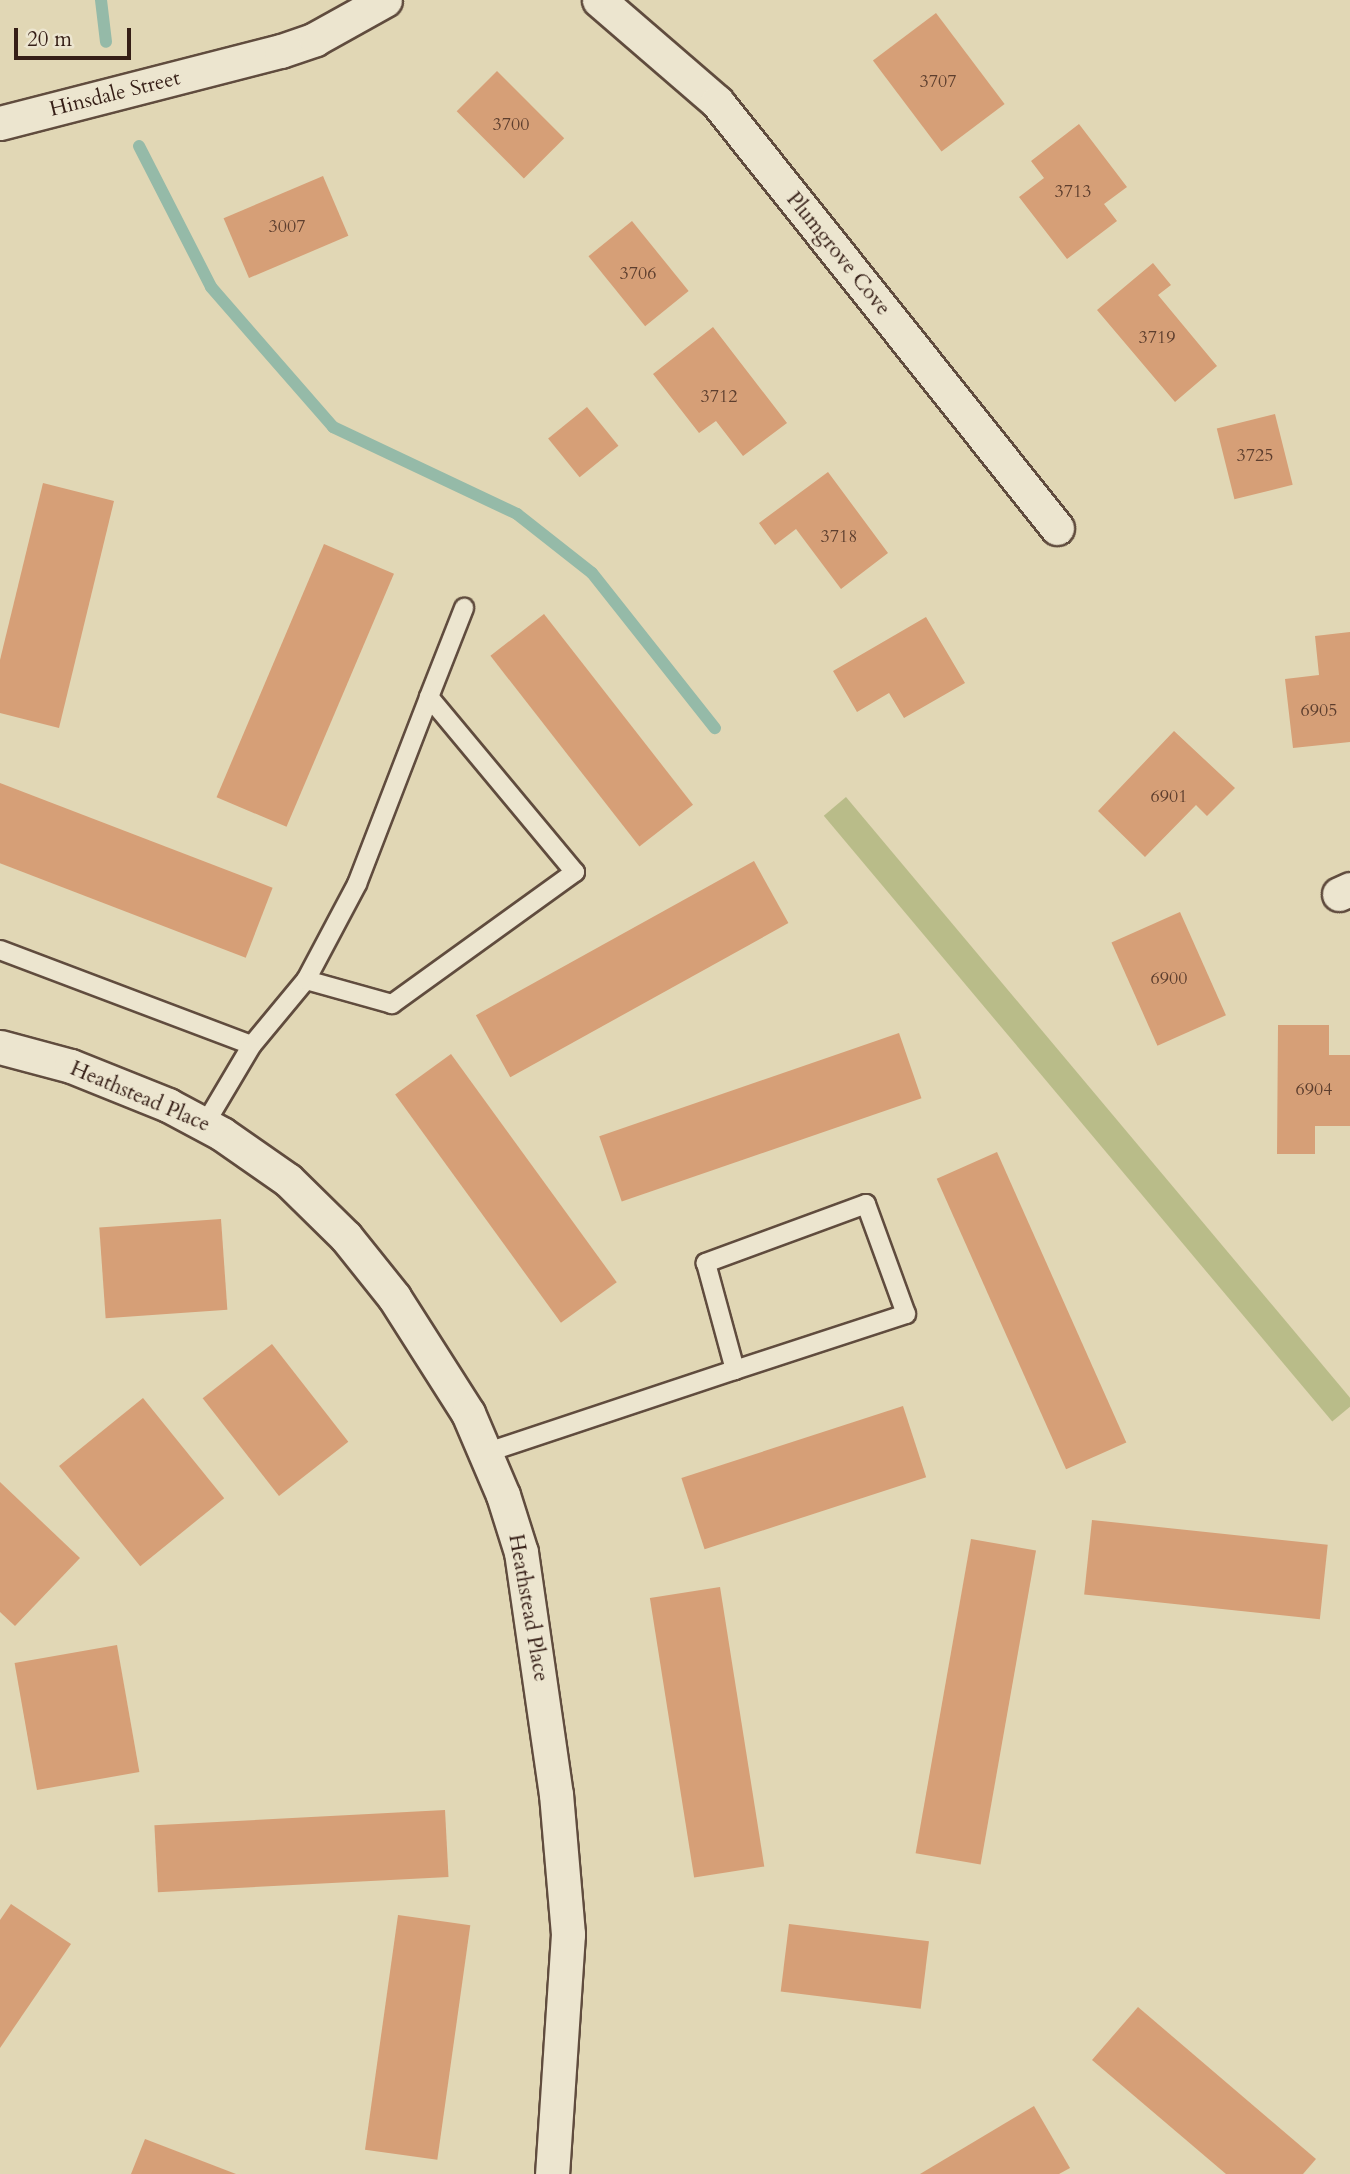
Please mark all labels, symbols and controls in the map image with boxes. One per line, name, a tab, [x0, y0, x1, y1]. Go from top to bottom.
scale bar	[18, 14, 135, 58]
text: 20 m	[27, 25, 72, 54]
street label: Hinsdale Street	[47, 66, 183, 122]
house number: 3707	[920, 71, 956, 93]
house number: 3700	[493, 114, 529, 136]
house number: 3713	[1055, 181, 1091, 203]
street label: Plumgrove Cove	[781, 187, 895, 321]
house number: 3007	[269, 216, 305, 238]
house number: 3706	[620, 263, 656, 285]
house number: 3719	[1139, 327, 1175, 349]
house number: 3712	[701, 386, 737, 408]
house number: 3725	[1237, 445, 1273, 467]
house number: 3718	[821, 526, 857, 548]
house number: 6905	[1301, 700, 1337, 722]
house number: 6901	[1151, 786, 1187, 808]
house number: 6900	[1151, 968, 1187, 990]
street label: Heathstead Place	[66, 1056, 214, 1138]
house number: 6904	[1296, 1079, 1332, 1101]
street label: Heathstead Place	[503, 1532, 553, 1684]

